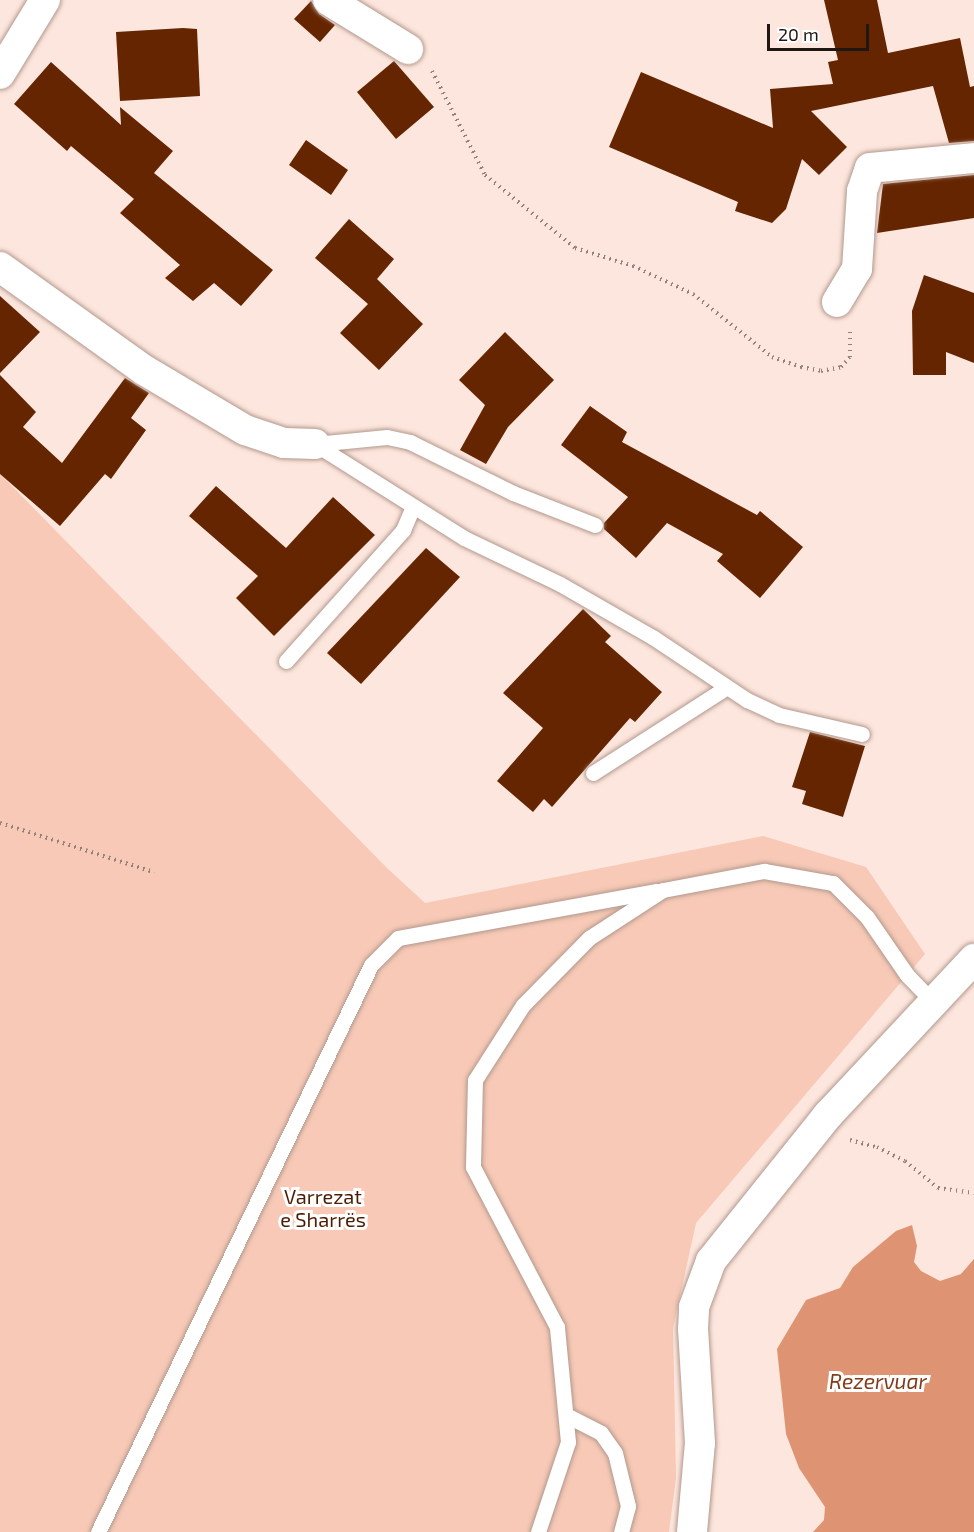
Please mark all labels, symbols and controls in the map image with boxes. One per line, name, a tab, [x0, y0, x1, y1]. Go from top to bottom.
scale bar	[770, 12, 872, 50]
text: 20 m	[778, 23, 819, 45]
park label: Varrezat e Sharrës	[280, 1185, 366, 1232]
water label: Rezervuar	[829, 1368, 927, 1394]

